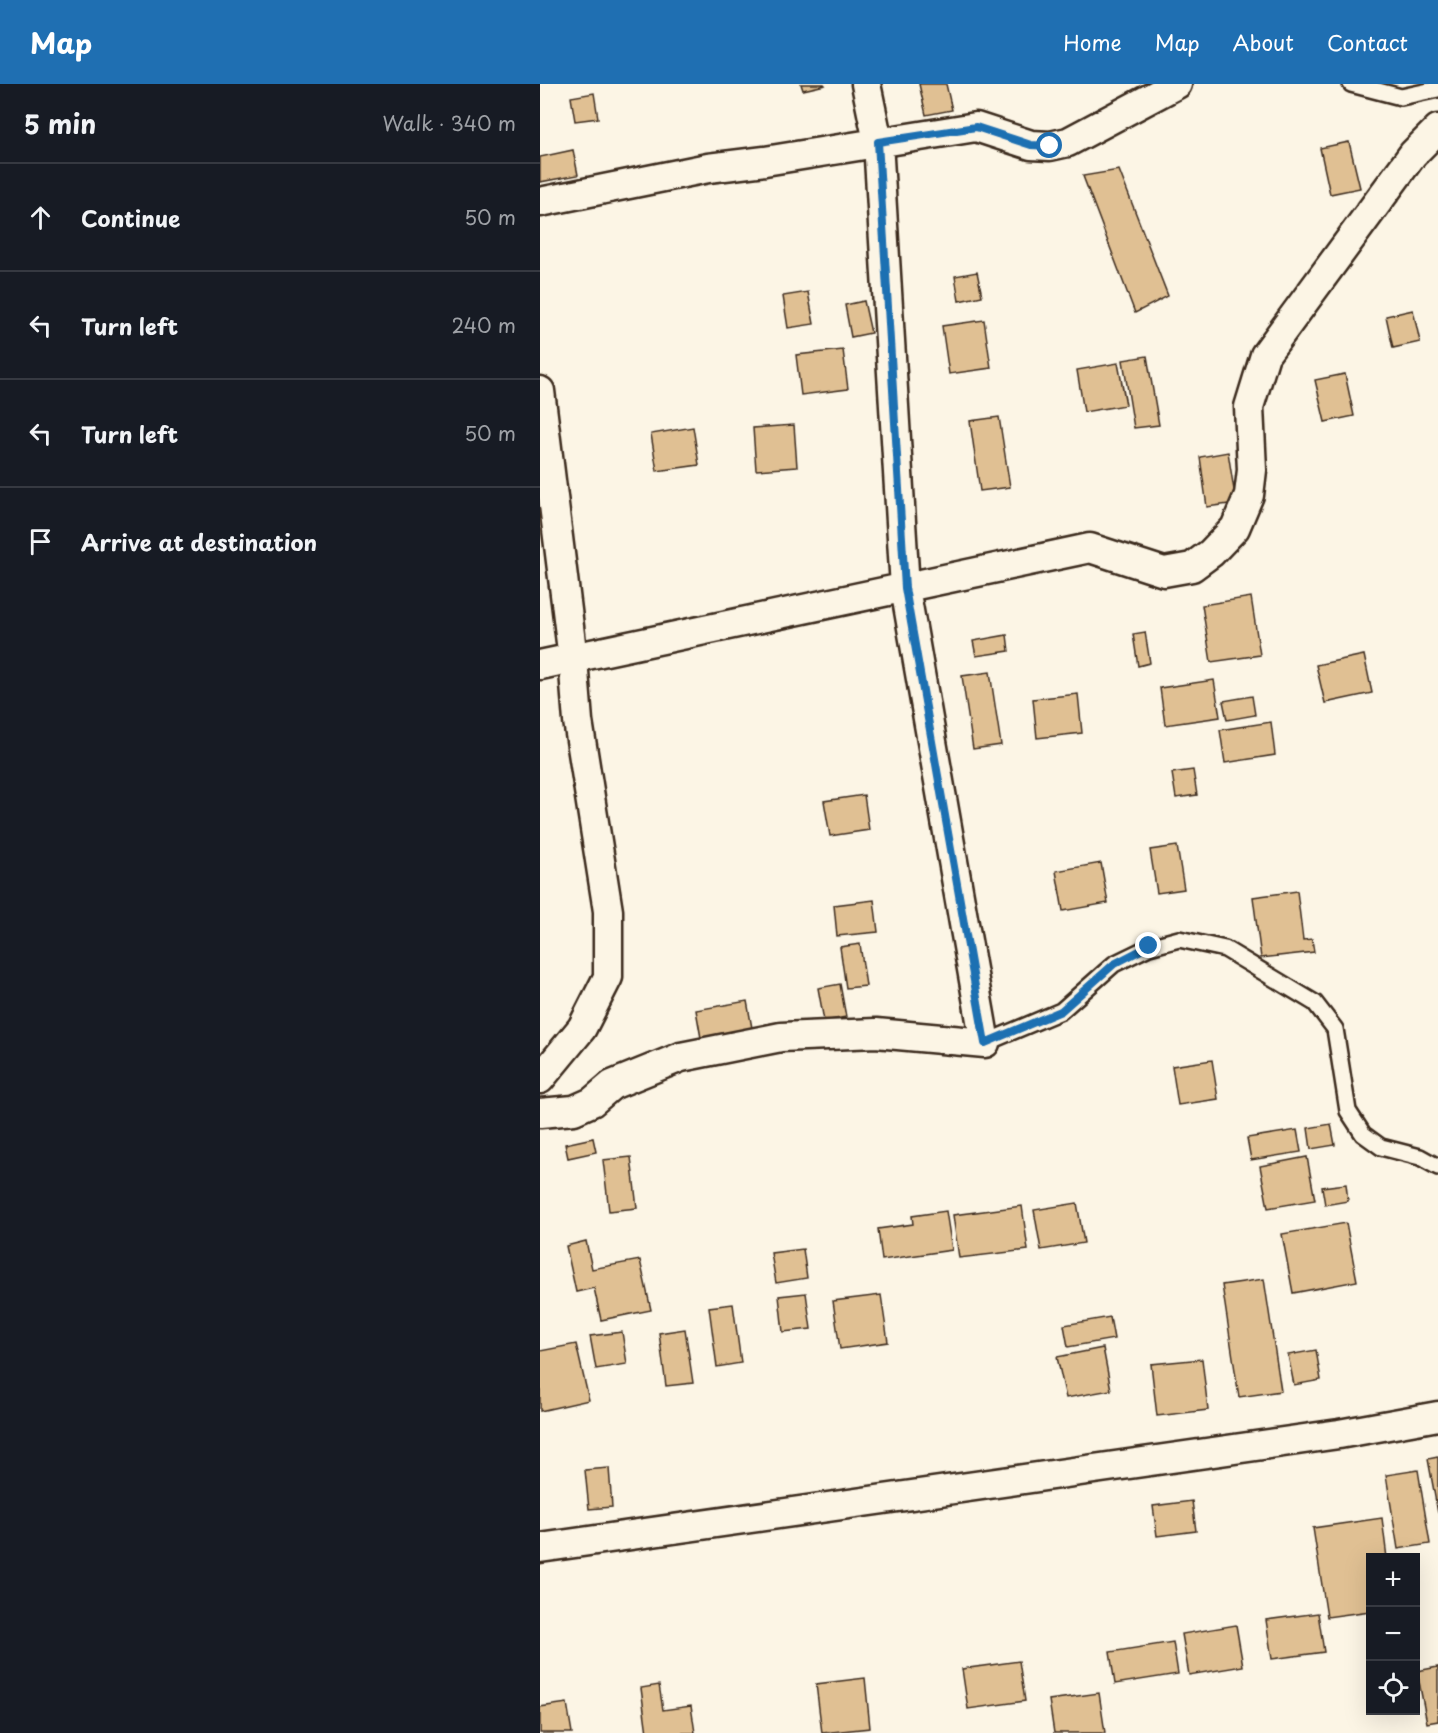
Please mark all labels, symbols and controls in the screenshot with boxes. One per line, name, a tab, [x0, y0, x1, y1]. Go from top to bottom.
text: Map	[30, 21, 92, 64]
text: Home	[1063, 26, 1122, 58]
text: Map	[1155, 26, 1200, 58]
text: About	[1233, 26, 1294, 58]
text: Contact	[1327, 26, 1408, 58]
text: 5 min	[24, 104, 96, 143]
text: Walk · 340 m	[383, 108, 516, 138]
route start	[1036, 132, 1062, 158]
icon: ahead	[24, 201, 57, 234]
text: Continue	[81, 201, 180, 234]
text: 50 m	[464, 202, 516, 232]
icon: left	[24, 309, 57, 342]
text: Turn left	[81, 309, 178, 342]
text: 240 m	[451, 310, 516, 340]
icon: left	[24, 417, 57, 450]
text: Turn left	[81, 417, 178, 450]
text: 50 m	[464, 418, 516, 448]
icon: arrive	[24, 525, 57, 558]
text: Arrive at destination	[81, 525, 317, 558]
route end	[1135, 932, 1161, 958]
map controls	[1366, 1553, 1420, 1715]
button: +	[1366, 1553, 1420, 1607]
button: −	[1366, 1607, 1420, 1661]
button: locate	[1366, 1661, 1420, 1715]

